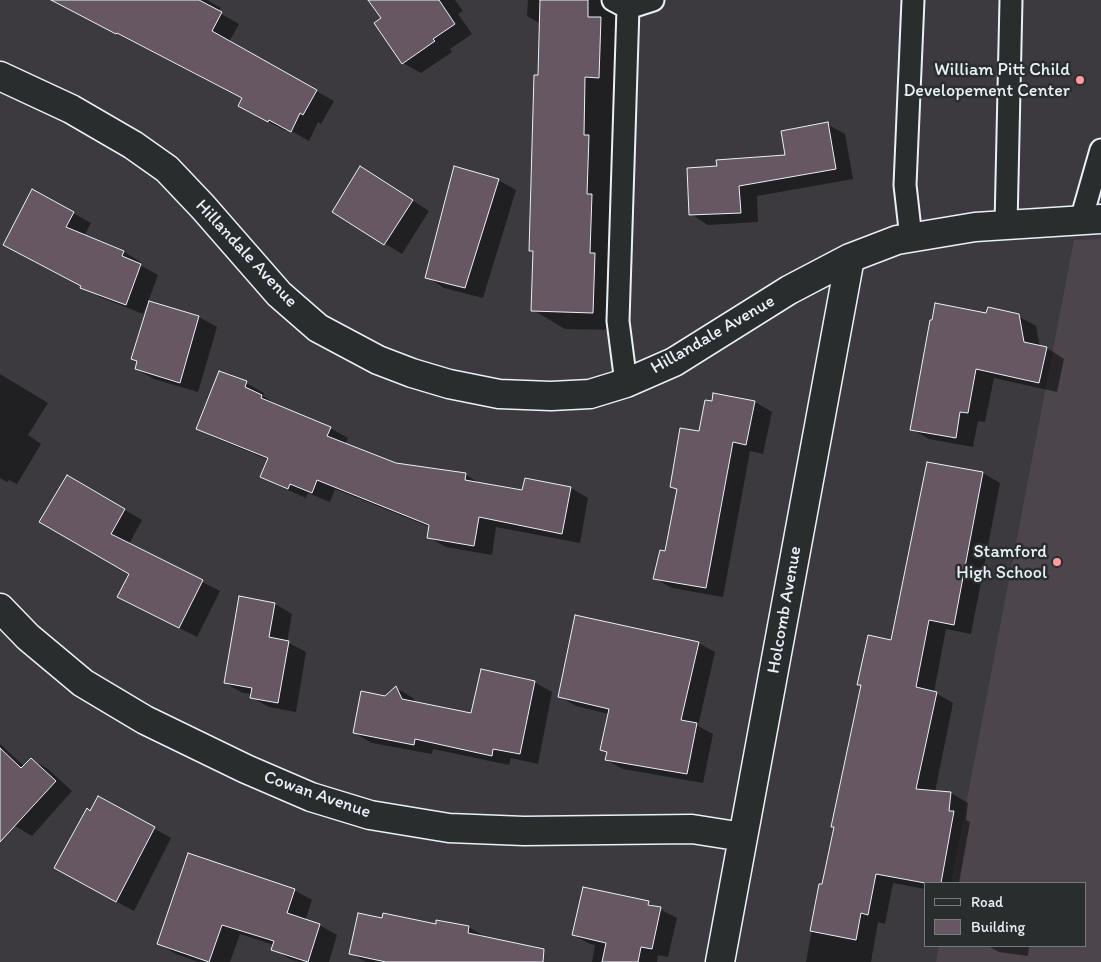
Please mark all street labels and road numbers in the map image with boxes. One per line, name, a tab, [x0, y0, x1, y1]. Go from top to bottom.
street label: Hillandale Avenue	[190, 196, 302, 312]
street label: Hillandale Avenue	[647, 291, 779, 379]
street label: Holcomb Avenue	[763, 545, 807, 675]
street label: Cowan Avenue	[261, 767, 373, 823]

